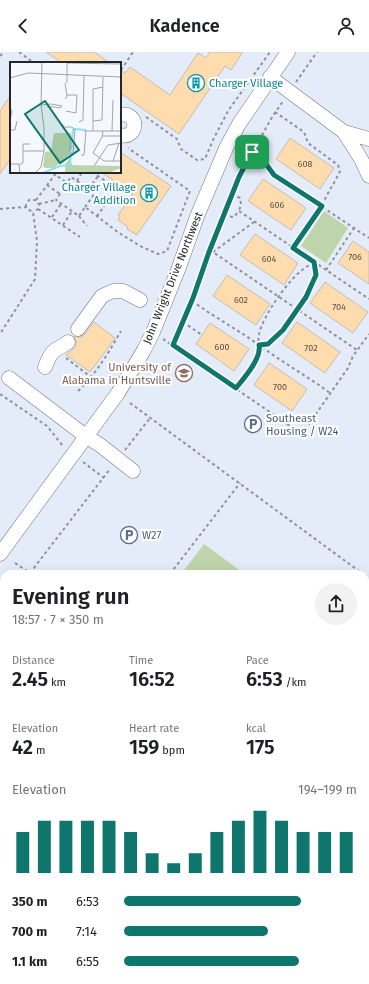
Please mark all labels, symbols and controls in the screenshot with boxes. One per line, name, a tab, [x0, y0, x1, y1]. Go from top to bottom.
icon: back	[12, 15, 34, 37]
text: Kadence	[149, 15, 220, 37]
icon: person	[335, 15, 357, 37]
inset map	[10, 62, 121, 173]
building icon: Charger Village	[186, 73, 206, 93]
place label: Charger Village	[209, 77, 283, 90]
pin	[235, 135, 269, 169]
icon: arrive	[241, 141, 263, 163]
house number: 608	[298, 159, 312, 169]
place label: Charger Village Addition	[62, 181, 136, 207]
building icon: Charger Village Addition	[139, 183, 159, 203]
house number: 606	[270, 200, 285, 210]
street label: John Wright Drive Northwest	[141, 210, 206, 346]
house number: 706	[348, 252, 362, 262]
house number: 604	[262, 254, 277, 264]
house number: 602	[234, 295, 248, 305]
house number: 704	[332, 302, 346, 312]
house number: 600	[215, 342, 229, 352]
house number: 702	[304, 343, 318, 353]
place label: University of Alabama in Huntsville	[62, 361, 172, 387]
school or university icon: University of Alabama in Huntsville	[174, 363, 194, 383]
house number: 700	[273, 382, 287, 392]
place label: Southeast Housing / W24	[266, 412, 338, 438]
parking icon: Southeast Housing / W24	[243, 414, 263, 434]
parking icon: W27	[119, 525, 139, 545]
place label: W27	[142, 529, 161, 542]
text: Evening run	[12, 583, 129, 610]
button: share	[315, 583, 357, 625]
text: 18:57 · 7 × 350 m	[12, 612, 104, 627]
text: Distance	[12, 654, 55, 667]
text: Time	[129, 654, 153, 667]
text: Pace	[246, 654, 269, 667]
text: 2.45	[12, 667, 48, 691]
text: 16:52	[129, 667, 175, 691]
text: 6:53	[246, 667, 283, 691]
text: km	[48, 676, 66, 689]
text: /km	[283, 676, 306, 689]
text: Elevation	[12, 722, 58, 735]
text: Heart rate	[129, 722, 179, 735]
text: kcal	[246, 722, 266, 735]
text: 42	[12, 735, 33, 759]
text: 159	[129, 735, 159, 759]
text: 175	[246, 735, 275, 759]
text: m	[33, 744, 45, 757]
text: bpm	[159, 744, 185, 757]
text: Elevation	[12, 782, 66, 797]
text: 194–199 m	[298, 782, 357, 797]
text: 350 m	[12, 894, 47, 909]
text: 6:53	[76, 894, 99, 909]
text: 700 m	[12, 924, 47, 939]
text: 7:14	[76, 924, 97, 939]
text: 1.1 km	[12, 954, 47, 969]
text: 6:55	[76, 954, 99, 969]

